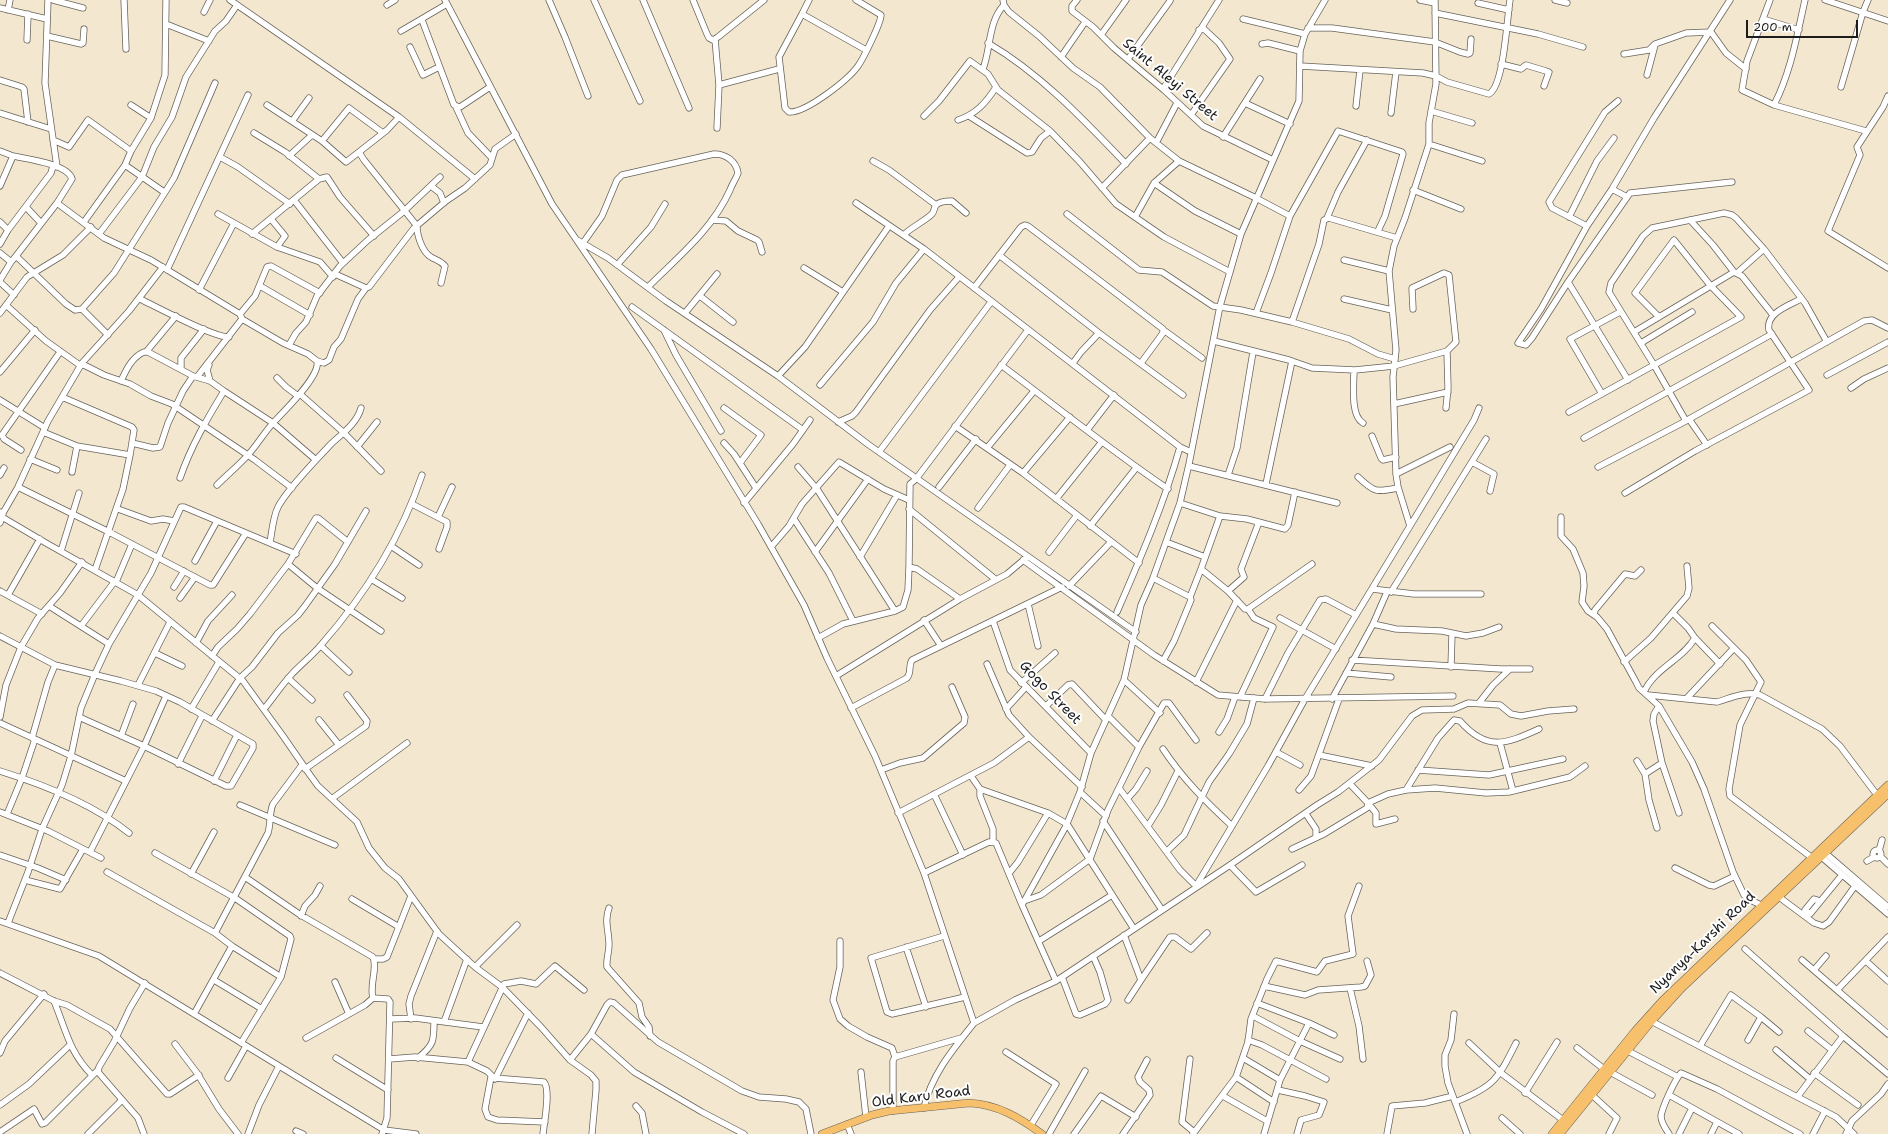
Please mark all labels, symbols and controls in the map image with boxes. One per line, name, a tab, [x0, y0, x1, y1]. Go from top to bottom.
scale bar	[1748, 12, 1860, 38]
text: 200 m	[1753, 19, 1792, 35]
street label: Saint Aleyi Street	[1119, 35, 1221, 125]
street label: Gogo Street	[1015, 658, 1085, 728]
street label: Nyanya-Karshi Road	[1647, 888, 1759, 998]
street label: Old Karu Road	[871, 1083, 971, 1111]

